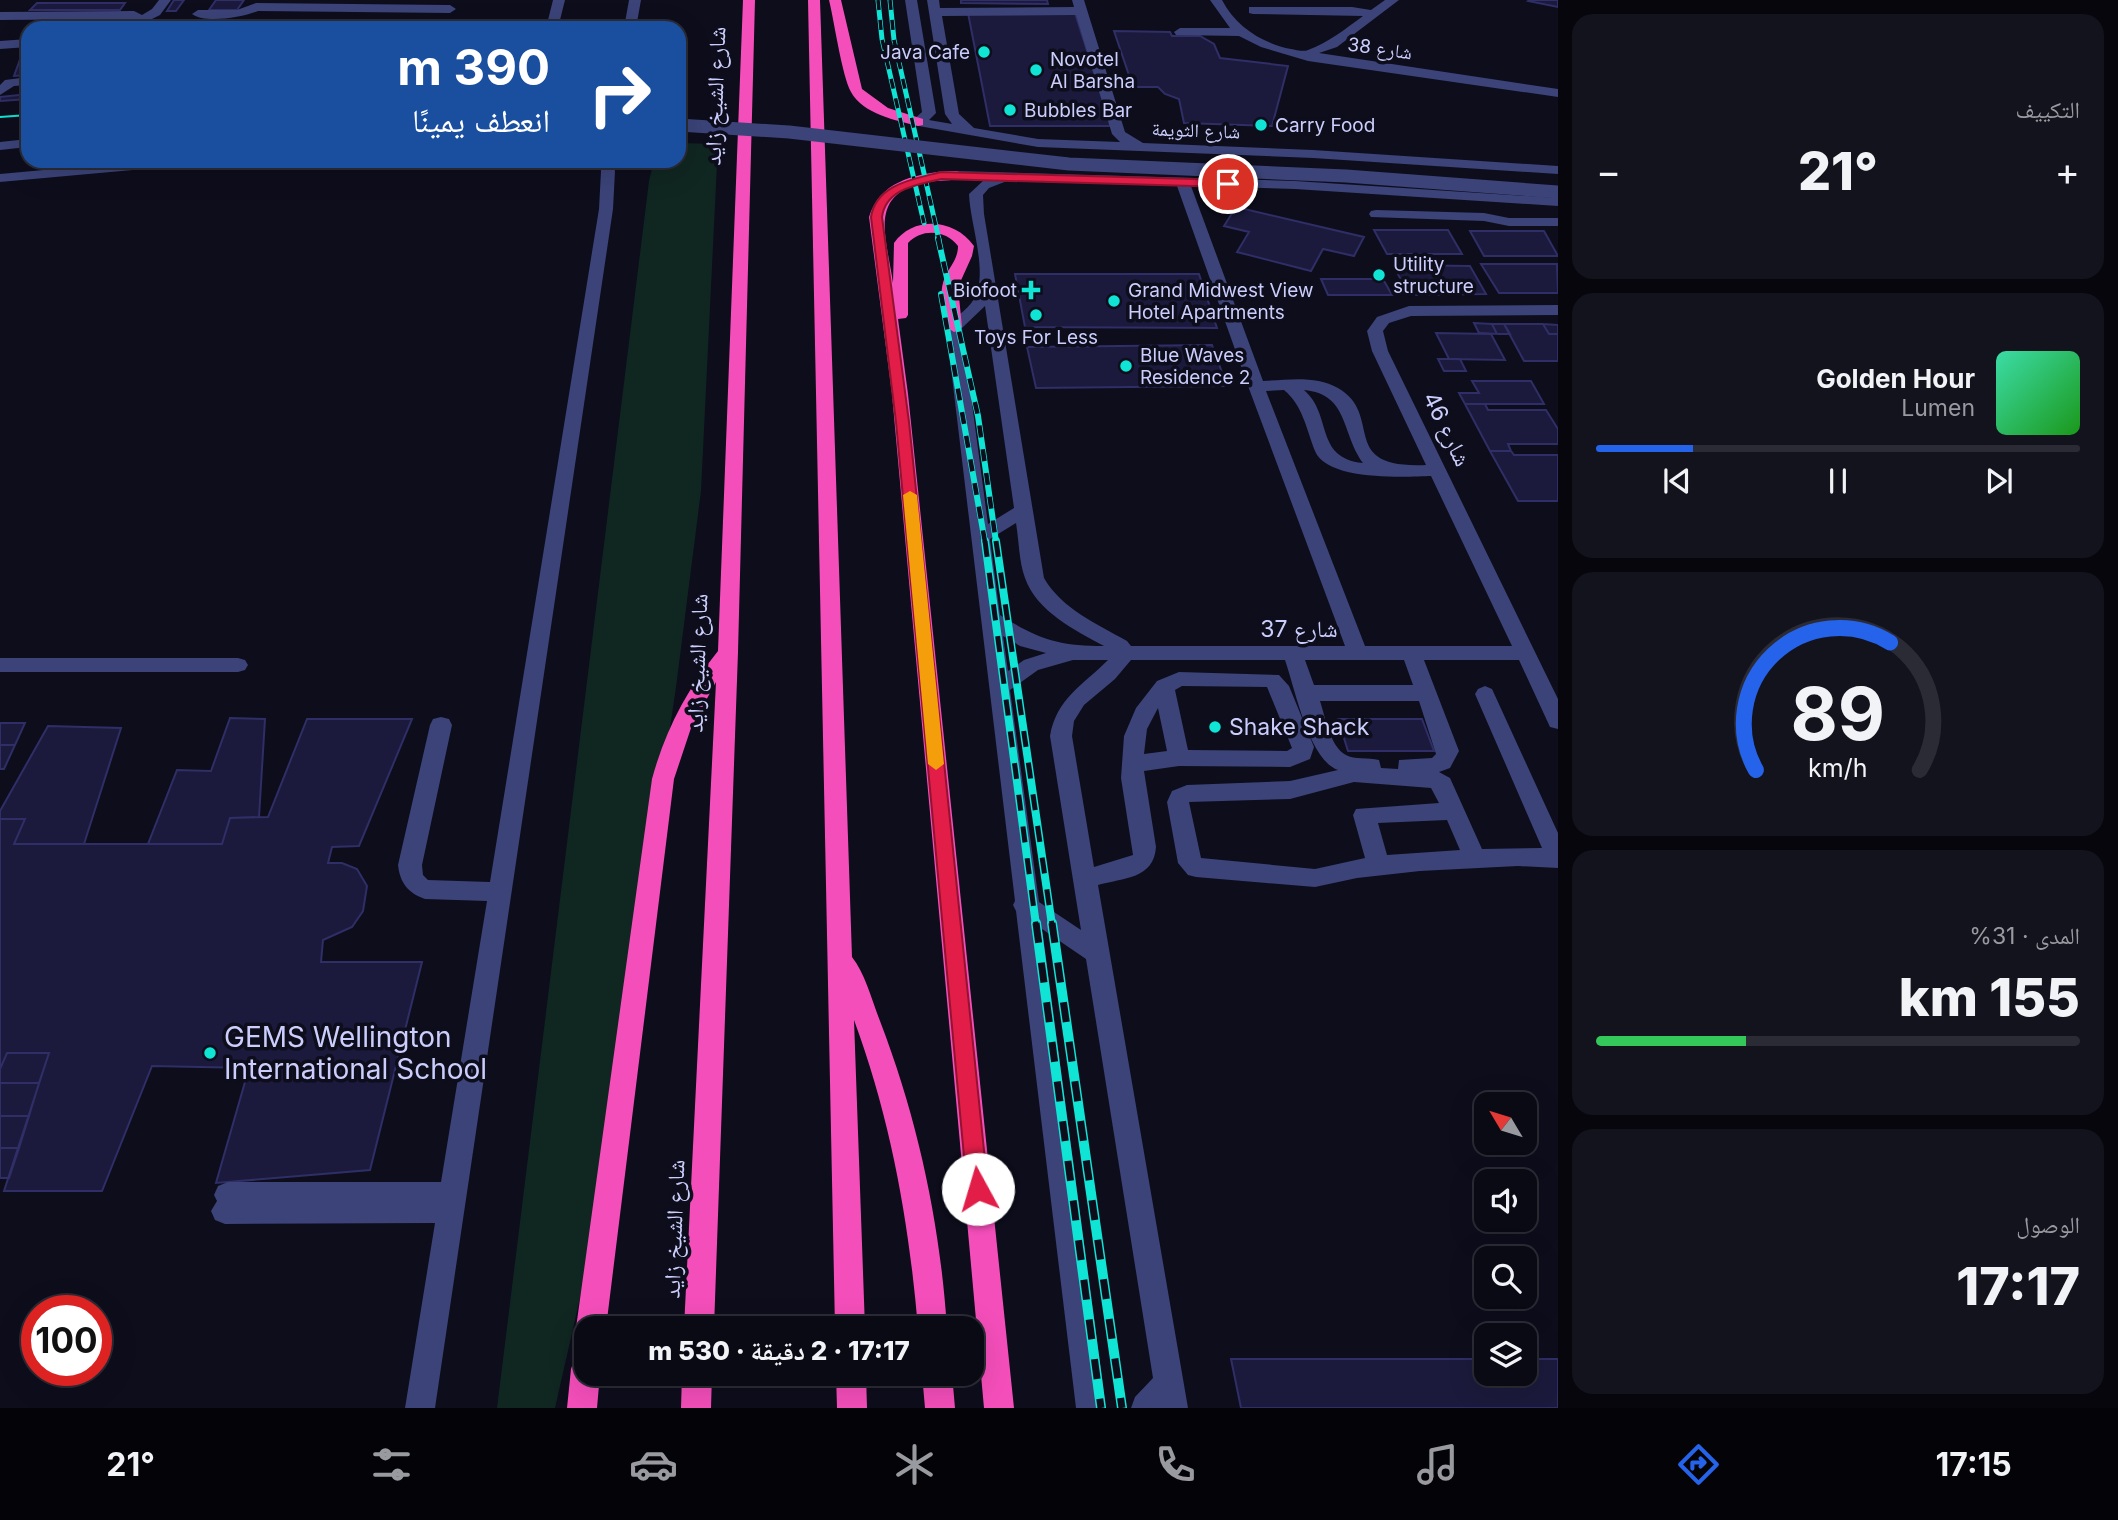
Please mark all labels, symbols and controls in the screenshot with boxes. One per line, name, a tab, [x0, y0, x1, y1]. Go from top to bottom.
street label: شارع الشيخ زايد	[699, 26, 732, 166]
street label: شارع 38	[1346, 33, 1414, 64]
text: 390 m	[397, 38, 550, 97]
place label: Java Cafe	[880, 41, 970, 64]
marker: Java Cafe	[976, 44, 992, 60]
place label: Novotel Al Barsha	[1050, 48, 1135, 93]
icon: right	[574, 49, 665, 140]
marker: Novotel Al Barsha	[1028, 62, 1044, 78]
text: التكييف	[2015, 96, 2080, 124]
place label: Bubbles Bar	[1024, 99, 1132, 122]
text: انعطف يمينًا	[412, 101, 550, 140]
marker: Bubbles Bar	[1002, 102, 1018, 118]
place label: Carry Food	[1275, 114, 1375, 137]
street label: شارع الثويمة	[1151, 117, 1241, 144]
marker: Carry Food	[1253, 117, 1269, 133]
text: 21°	[1798, 140, 1878, 203]
text: −	[1596, 148, 1621, 194]
text: +	[2055, 148, 2080, 194]
pin	[1198, 154, 1258, 214]
icon: arrive	[1209, 165, 1247, 203]
place label: Utility structure	[1393, 253, 1474, 298]
marker: Utility structure	[1371, 267, 1387, 283]
place label: Biofoot	[953, 279, 1017, 302]
place label: Grand Midwest View Hotel Apartments	[1128, 279, 1313, 324]
marker: Biofoot	[1023, 282, 1039, 298]
marker: Grand Midwest View Hotel Apartments	[1106, 293, 1122, 309]
marker: Toys For Less	[1028, 307, 1044, 323]
place label: Toys For Less	[974, 326, 1098, 349]
place label: Blue Waves Residence 2	[1140, 344, 1250, 389]
marker: Blue Waves Residence 2	[1118, 358, 1134, 374]
text: Golden Hour	[1816, 363, 1975, 394]
street label: شارع 46	[1416, 387, 1477, 471]
text: Lumen	[1901, 394, 1975, 422]
icon: previous	[1658, 462, 1696, 500]
icon: pause	[1819, 462, 1857, 500]
icon: next	[1980, 462, 2018, 500]
street label: شارع الشيخ زايد	[681, 593, 714, 733]
street label: شارع 37	[1260, 615, 1338, 644]
text: 89	[1791, 669, 1885, 758]
place label: Shake Shack	[1229, 713, 1370, 741]
marker: Shake Shack	[1207, 719, 1223, 735]
text: km/h	[1808, 753, 1868, 783]
text: المدى · 31%	[1969, 922, 2080, 950]
text: 155 km	[1899, 966, 2080, 1029]
place label: GEMS Wellington International School	[224, 1020, 487, 1086]
marker: GEMS Wellington International School	[202, 1045, 218, 1061]
north arrow	[1474, 1092, 1536, 1155]
map controls	[1474, 1092, 1537, 1386]
position arrow	[941, 1152, 1015, 1226]
street label: شارع الشيخ زايد	[658, 1159, 691, 1299]
button: sound	[1474, 1169, 1537, 1232]
text: الوصول	[2016, 1211, 2080, 1239]
button: search	[1474, 1246, 1537, 1309]
text: 17:17	[1956, 1255, 2080, 1318]
speed limit sign: 100	[21, 1295, 112, 1386]
button: layers	[1474, 1323, 1537, 1386]
text: 17:17 · 2 دقيقة · 530 m	[648, 1335, 910, 1366]
icon: filters	[367, 1440, 416, 1489]
icon: car	[629, 1440, 678, 1489]
icon: climate	[890, 1440, 939, 1489]
icon: phone	[1151, 1440, 1200, 1489]
icon: music	[1413, 1440, 1462, 1489]
icon: directions	[1674, 1440, 1723, 1489]
text: 21°	[106, 1445, 155, 1484]
text: 17:15	[1936, 1445, 2012, 1484]

